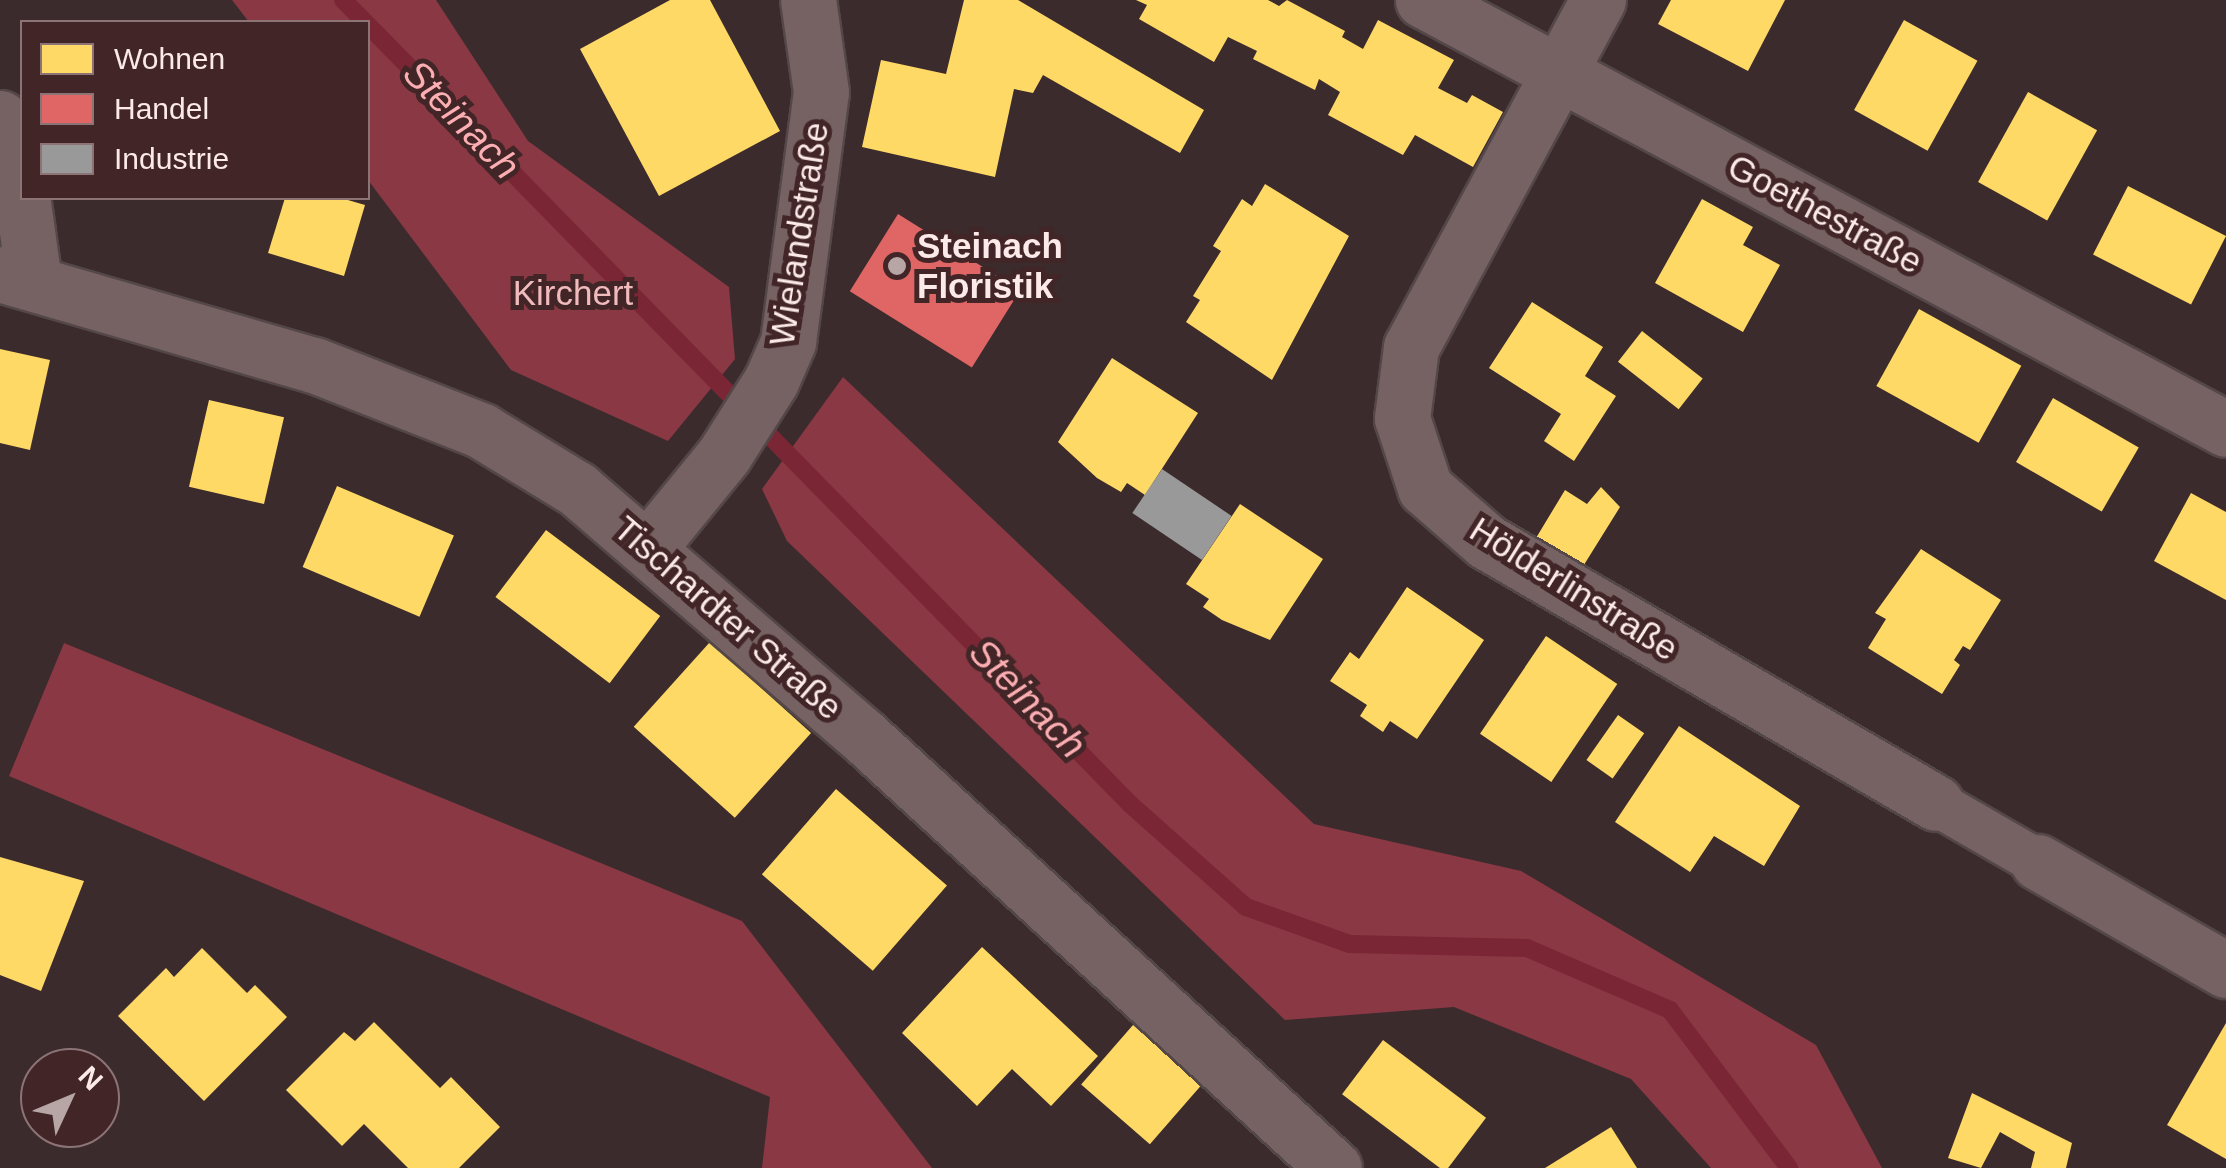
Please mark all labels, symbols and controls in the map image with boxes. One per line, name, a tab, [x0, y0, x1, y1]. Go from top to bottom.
legend	[20, 20, 370, 200]
text: Wohnen	[114, 42, 225, 75]
water label: Steinach	[393, 51, 529, 189]
text: Handel	[114, 92, 209, 125]
street label: Wielandstraße	[761, 119, 837, 349]
text: Industrie	[114, 142, 229, 175]
street label: Goethestraße	[1721, 145, 1929, 283]
place label: Steinach Floristik	[917, 225, 1063, 307]
marker: Steinach Floristik	[886, 255, 908, 277]
park label: Kirchert	[513, 272, 633, 314]
street label: Tischardter Straße	[605, 508, 851, 728]
street label: Hölderlinstraße	[1462, 508, 1686, 670]
water label: Steinach	[959, 630, 1095, 768]
north arrow	[20, 1048, 120, 1148]
text: N	[72, 1060, 109, 1096]

